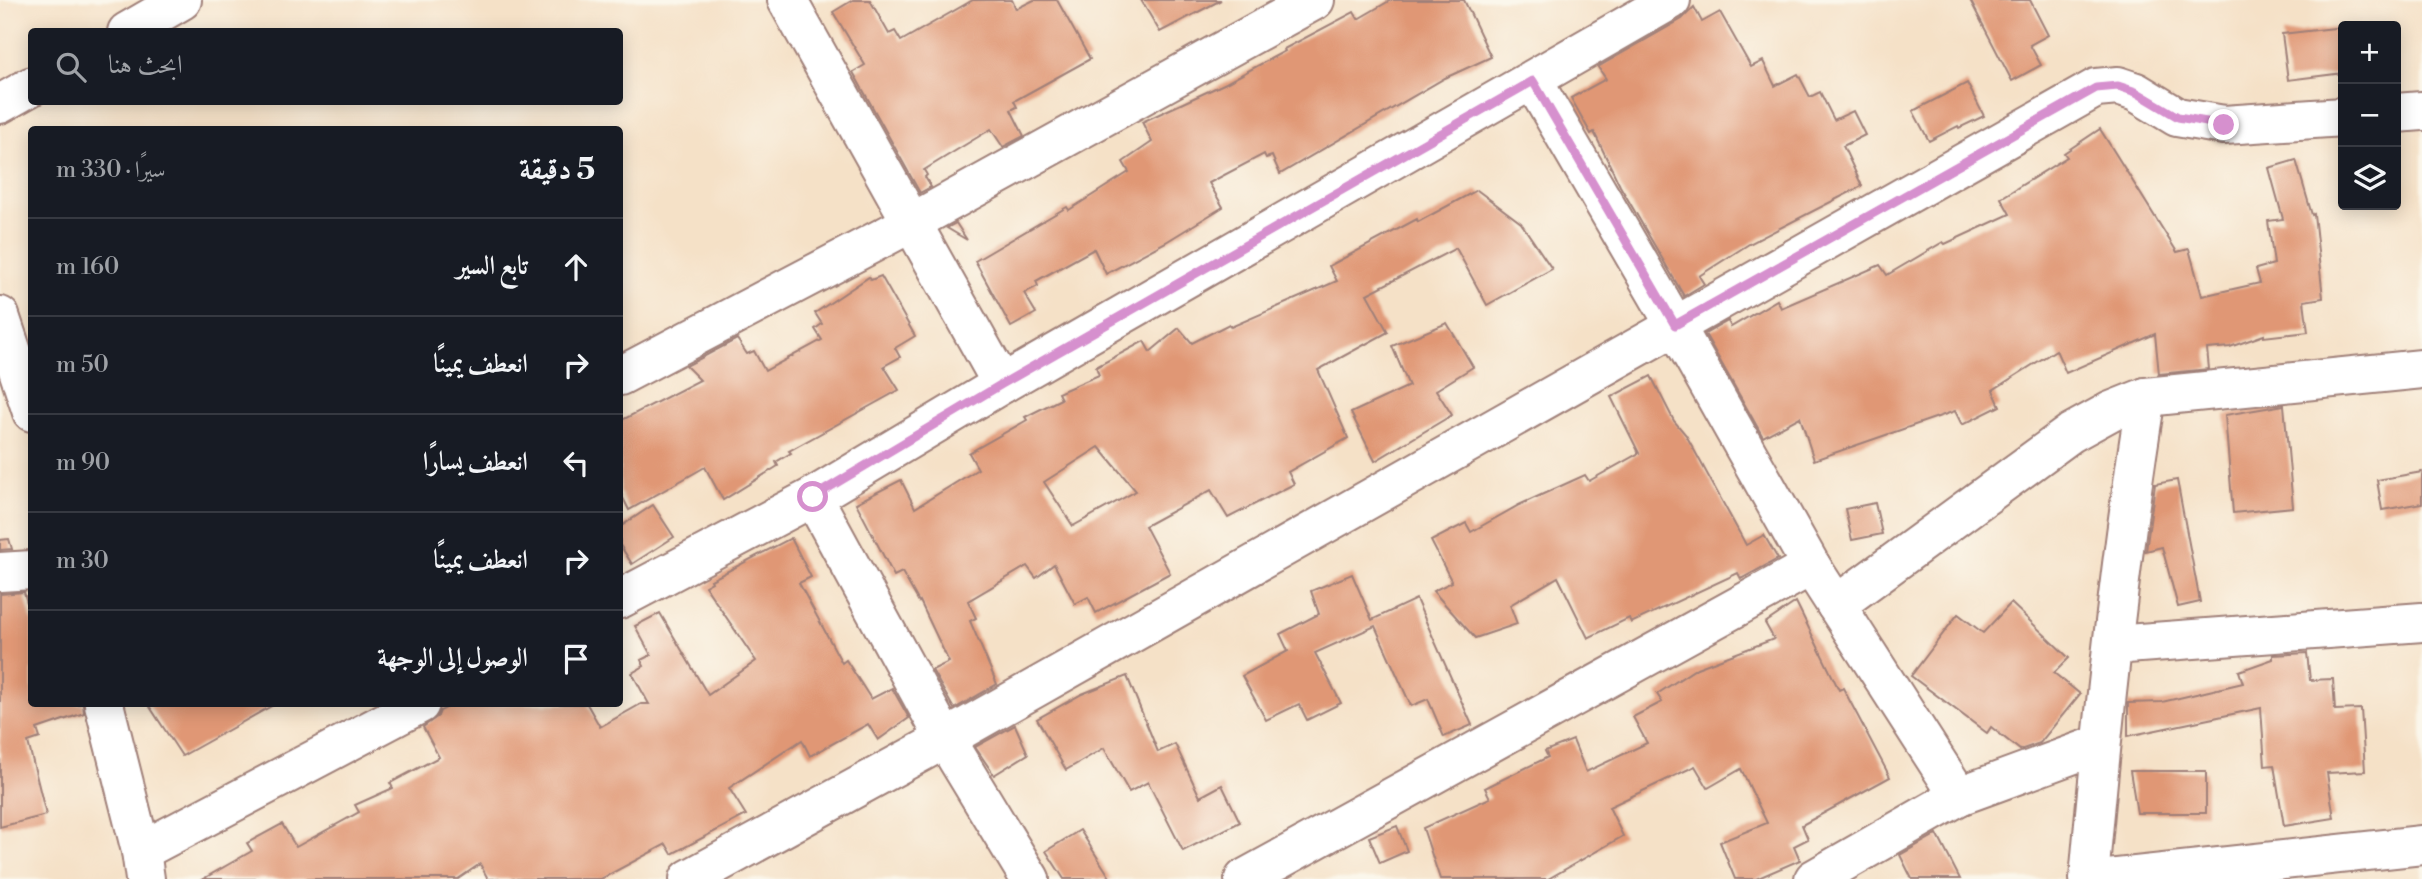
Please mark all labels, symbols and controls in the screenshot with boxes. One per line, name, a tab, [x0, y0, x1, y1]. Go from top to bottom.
map controls	[2338, 21, 2401, 210]
button: +	[2338, 21, 2401, 84]
search box	[28, 28, 623, 105]
icon: search	[52, 48, 90, 86]
text: ابحث هنا	[108, 49, 183, 81]
button: −	[2338, 84, 2401, 147]
route end	[2208, 109, 2239, 140]
button: layers	[2338, 147, 2401, 210]
text: 5 دقيقة	[519, 151, 595, 189]
text: سيرًا · 330 m	[56, 156, 166, 184]
icon: ahead	[557, 248, 595, 286]
text: تابع السير	[456, 250, 528, 282]
text: 160 m	[56, 253, 119, 281]
icon: right	[557, 346, 595, 384]
text: انعطف يمينًا	[433, 348, 528, 380]
text: 50 m	[56, 351, 109, 379]
icon: left	[557, 444, 595, 482]
text: انعطف يسارًا	[423, 446, 528, 478]
text: 90 m	[56, 449, 110, 477]
route start	[797, 481, 828, 512]
icon: right	[557, 542, 595, 580]
text: انعطف يمينًا	[433, 544, 528, 576]
text: 30 m	[56, 547, 109, 575]
icon: arrive	[557, 640, 595, 678]
text: الوصول إلى الوجهة	[377, 642, 528, 674]

